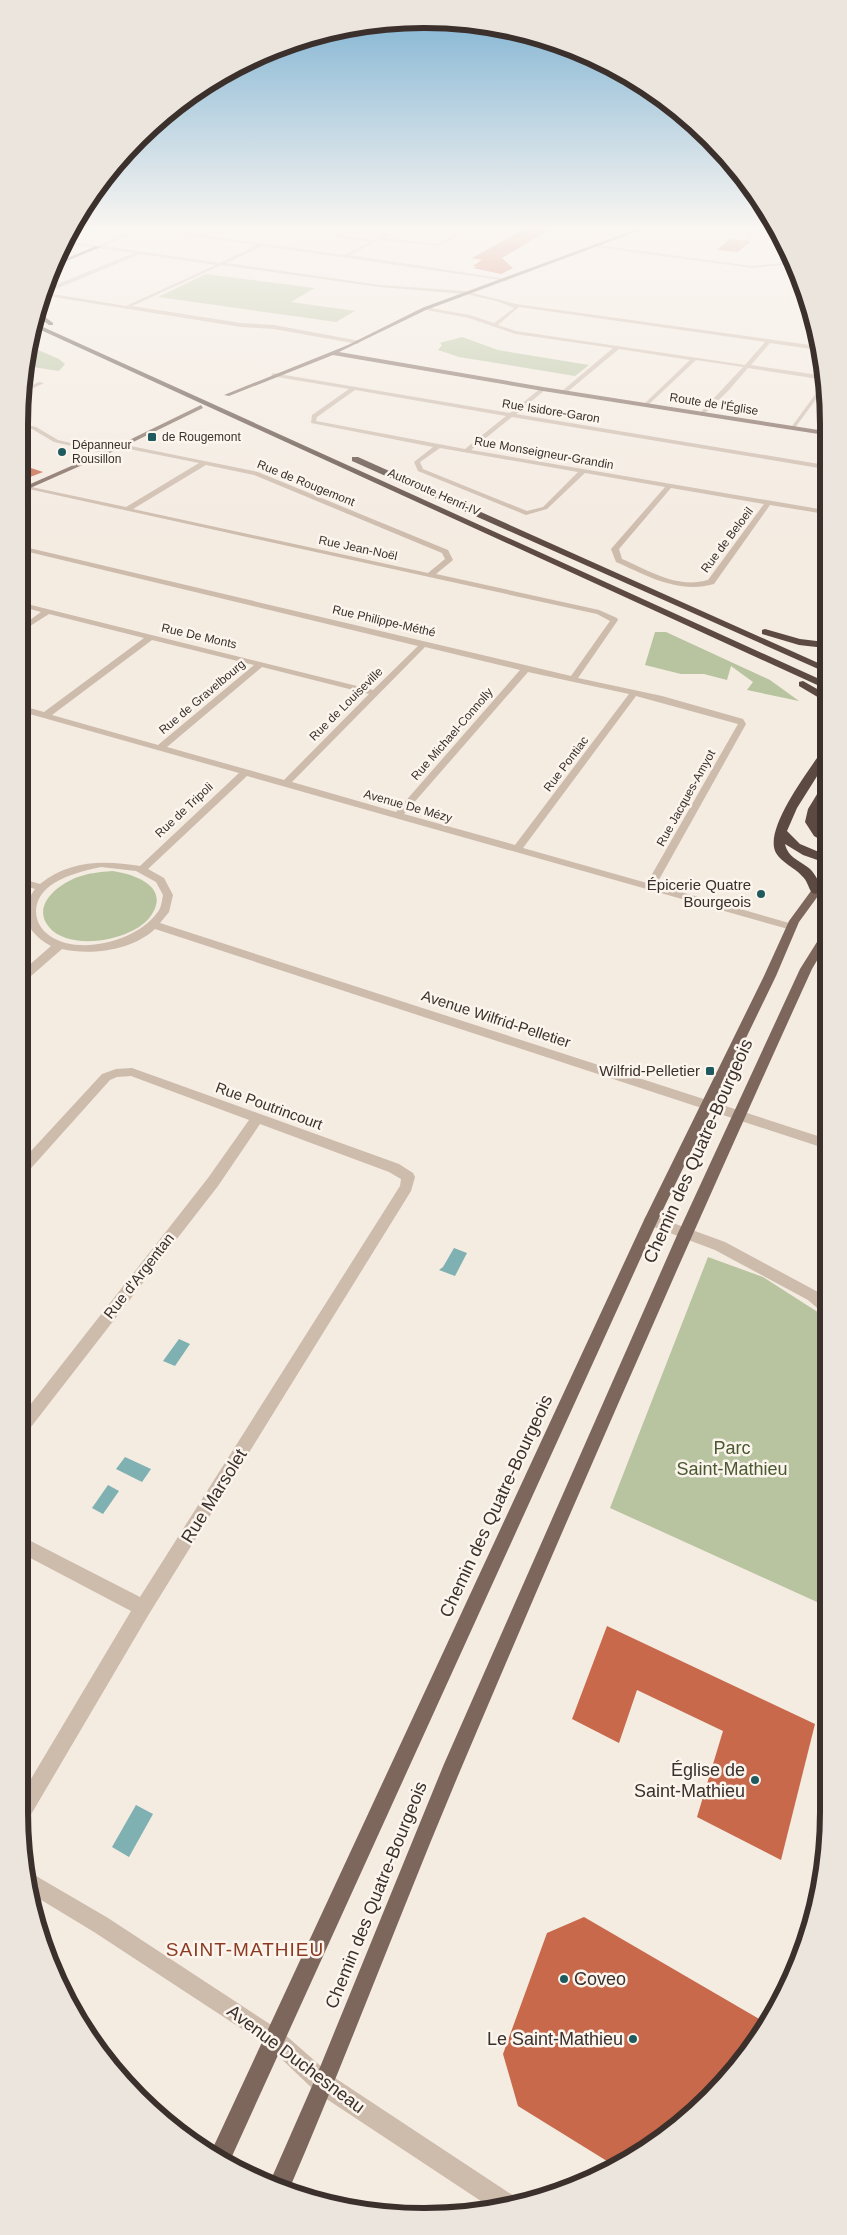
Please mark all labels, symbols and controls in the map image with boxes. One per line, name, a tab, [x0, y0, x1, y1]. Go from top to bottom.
street label: Route de l'Église	[669, 389, 760, 418]
street label: Rue Isidore-Garon	[501, 396, 601, 426]
place label: de Rougemont	[162, 430, 241, 444]
marker: de Rougemont	[146, 431, 158, 443]
street label: Rue Monseigneur-Grandin	[473, 434, 615, 472]
place label: Dépanneur Rousillon	[72, 438, 131, 466]
marker: Dépanneur Rousillon	[56, 446, 68, 458]
street label: Rue de Rougemont	[255, 457, 357, 509]
street label: Autoroute Henri-IV	[386, 465, 482, 519]
street label: Rue de Beloeil	[698, 505, 756, 575]
street label: Rue Jean-Noël	[317, 533, 399, 563]
street label: Rue Philippe-Méthé	[331, 602, 437, 640]
street label: Rue De Monts	[160, 621, 238, 651]
street label: Rue de Gravelbourg	[156, 657, 248, 737]
street label: Rue de Louiseville	[306, 664, 386, 744]
street label: Rue Michael-Connolly	[408, 685, 496, 783]
street label: Rue Pontiac	[541, 734, 591, 794]
street label: Rue Jacques-Amyot	[654, 747, 719, 849]
street label: Rue de Tripoli	[152, 780, 216, 840]
street label: Avenue De Mézy	[362, 787, 454, 825]
place label: Épicerie Quatre Bourgeois	[647, 876, 751, 910]
marker: Épicerie Quatre Bourgeois	[755, 888, 767, 900]
street label: Avenue Wilfrid-Pelletier	[420, 986, 573, 1051]
street label: Chemin des Quatre-Bourgeois	[639, 1036, 757, 1266]
place label: Wilfrid-Pelletier	[599, 1062, 700, 1079]
marker: Wilfrid-Pelletier	[704, 1065, 716, 1077]
street label: Rue Poutrincourt	[213, 1078, 326, 1133]
street label: Rue d'Argentan	[100, 1230, 177, 1322]
street label: Chemin des Quatre-Bourgeois	[436, 1392, 556, 1620]
park label: Parc Saint-Mathieu	[676, 1438, 788, 1479]
street label: Rue Marsolet	[177, 1445, 251, 1547]
place label: Église de Saint-Mathieu	[634, 1760, 745, 1801]
marker: Église de Saint-Mathieu	[749, 1774, 761, 1786]
street label: Chemin des Quatre-Bourgeois	[321, 1779, 431, 2011]
district label: SAINT-MATHIEU	[166, 1939, 324, 1960]
place label: Coveo	[574, 1969, 626, 1989]
marker: Coveo	[558, 1973, 570, 1985]
street label: Avenue Duchesneau	[223, 2001, 369, 2117]
place label: Le Saint-Mathieu	[487, 2029, 623, 2049]
marker: Le Saint-Mathieu	[627, 2033, 639, 2045]

